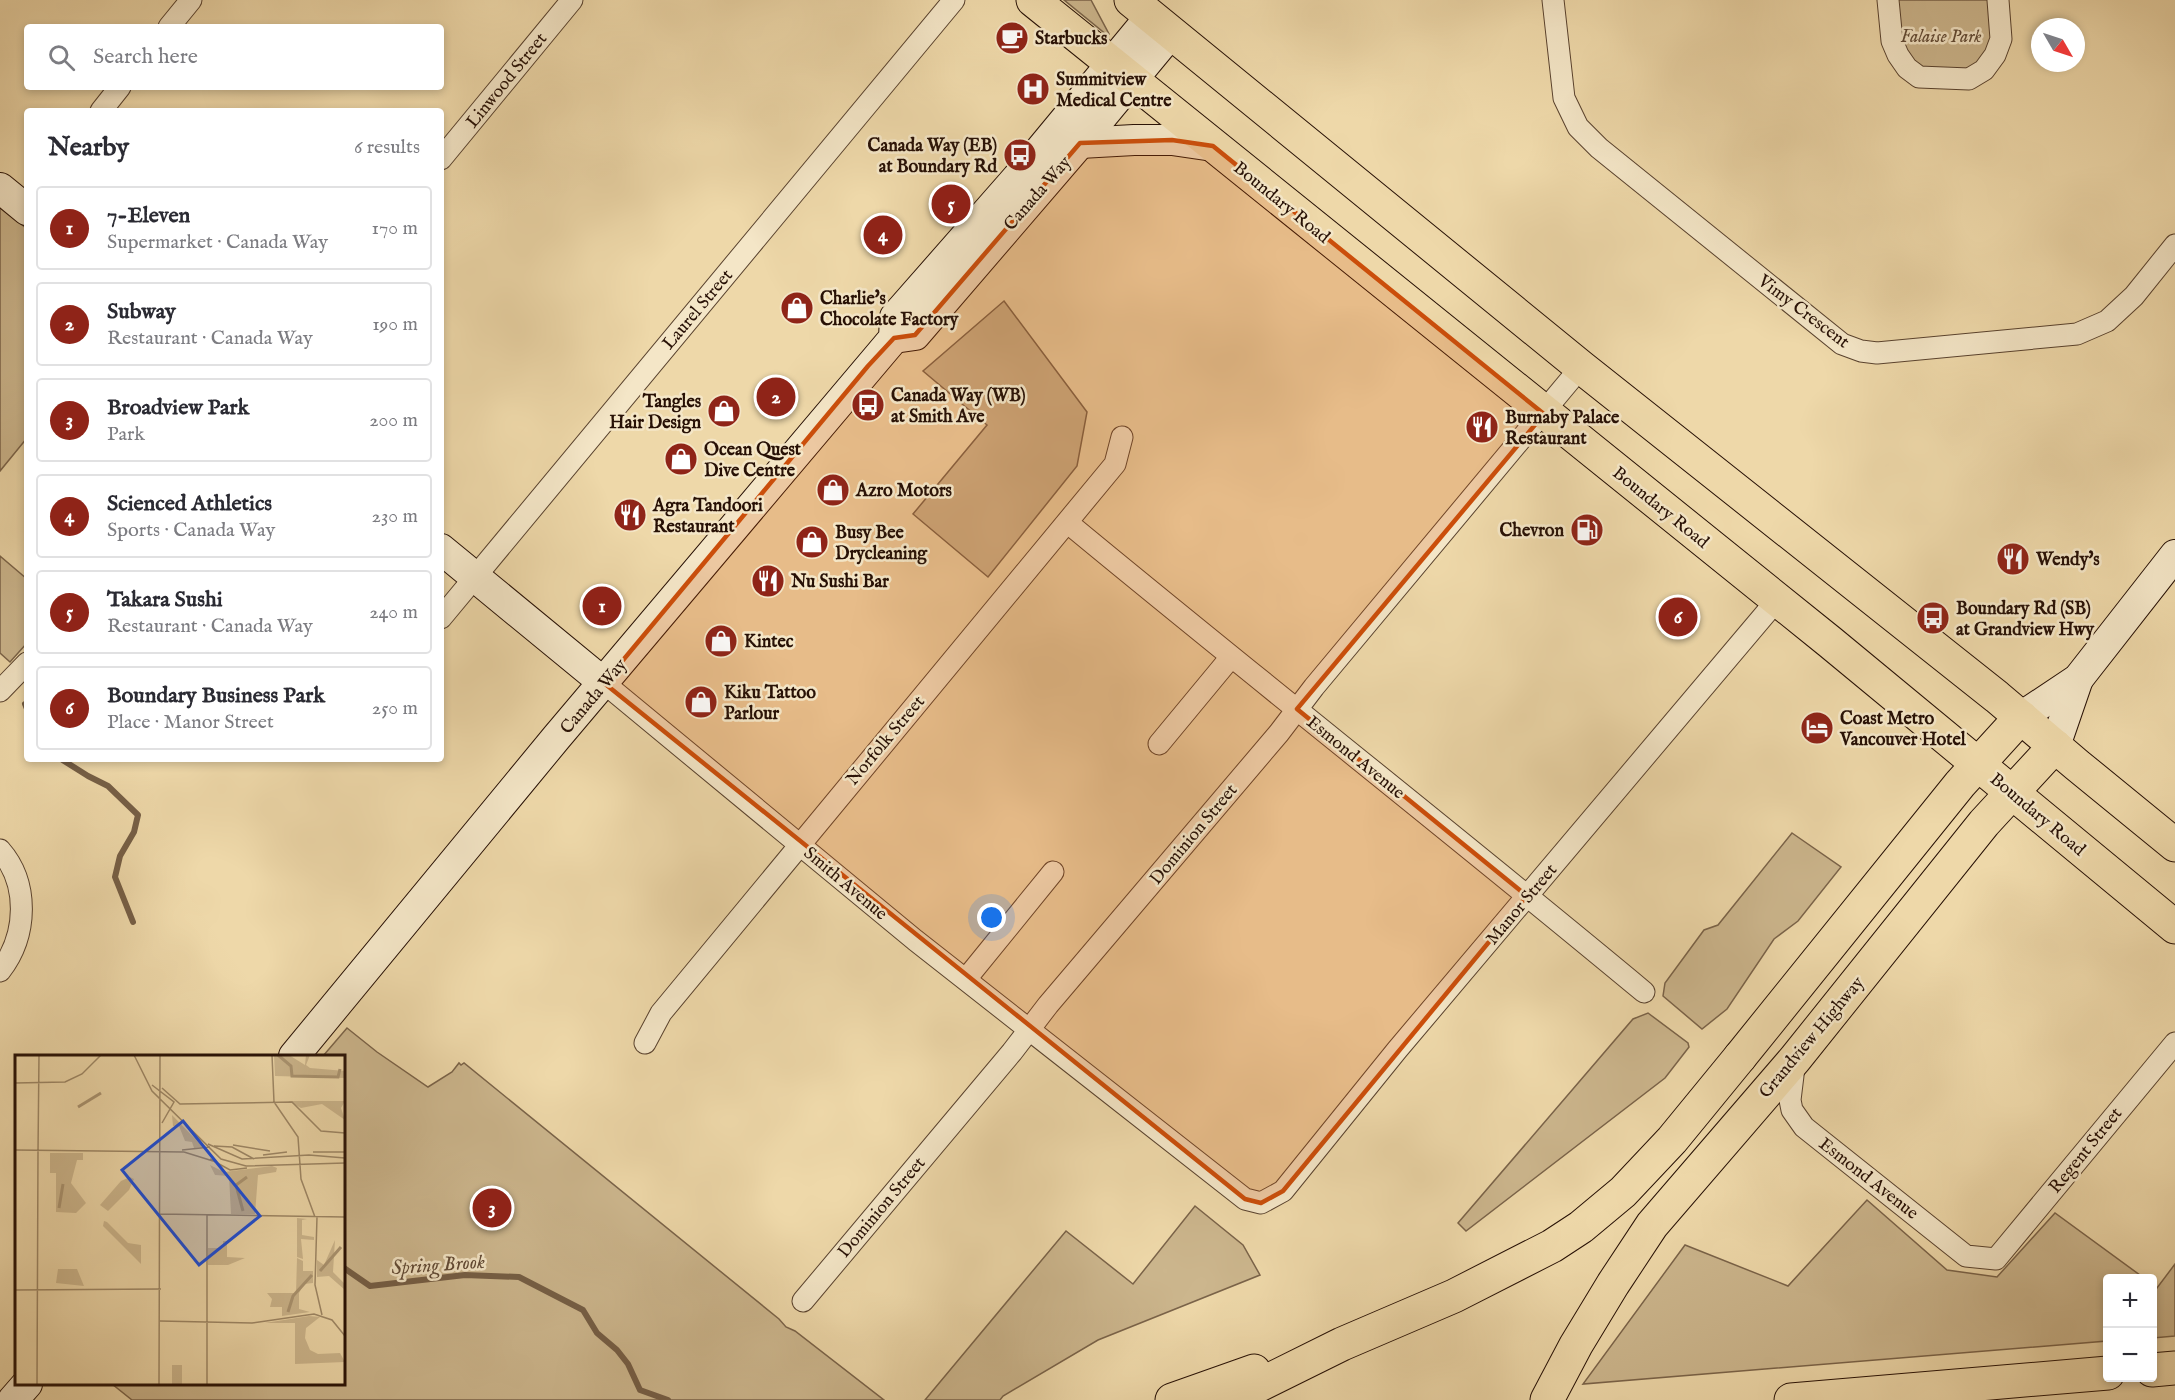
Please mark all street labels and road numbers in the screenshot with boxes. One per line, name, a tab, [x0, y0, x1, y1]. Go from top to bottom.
street label: Linwood Street	[462, 28, 553, 133]
street label: Canada Way	[999, 152, 1077, 236]
street label: Boundary Road	[1228, 157, 1334, 249]
street label: Laurel Street	[658, 265, 739, 355]
street label: Vimy Crescent	[1752, 270, 1853, 354]
street label: Boundary Road	[1607, 462, 1713, 554]
street label: Canada Way	[556, 654, 633, 740]
street label: Norfolk Street	[842, 691, 931, 791]
street label: Esmond Avenue	[1301, 711, 1409, 805]
street label: Boundary Road	[1984, 768, 2090, 862]
street label: Dominion Street	[1145, 780, 1243, 890]
street label: Smith Avenue	[798, 842, 892, 926]
street label: Manor Street	[1481, 860, 1563, 950]
street label: Grandview Highway	[1754, 972, 1870, 1104]
street label: Regent Street	[2044, 1103, 2128, 1199]
street label: Esmond Avenue	[1814, 1133, 1923, 1225]
street label: Dominion Street	[833, 1153, 931, 1263]

